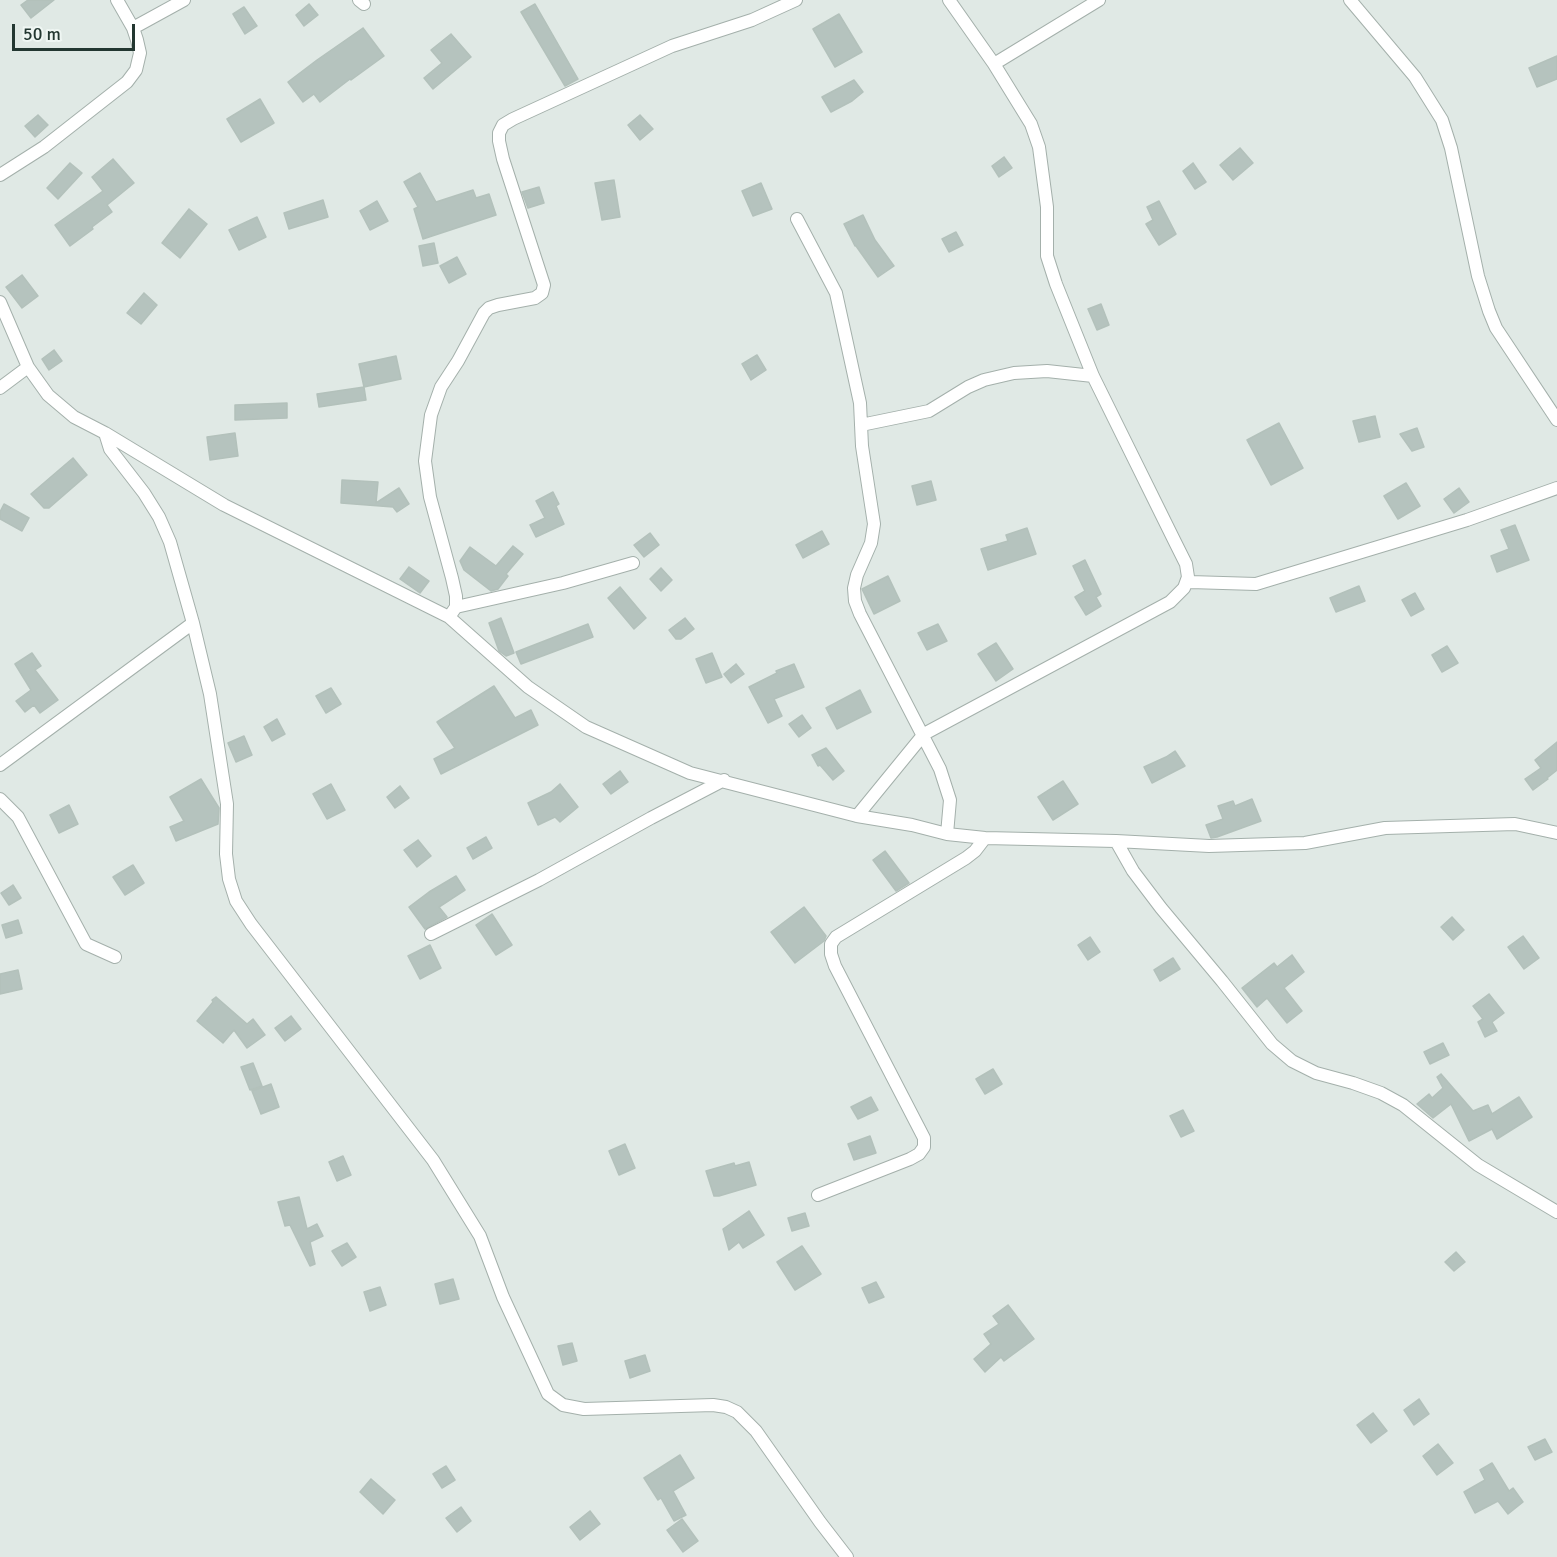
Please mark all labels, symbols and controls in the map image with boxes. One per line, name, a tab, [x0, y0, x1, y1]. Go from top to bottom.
scale bar	[15, 12, 138, 50]
text: 50 m	[23, 23, 61, 45]

